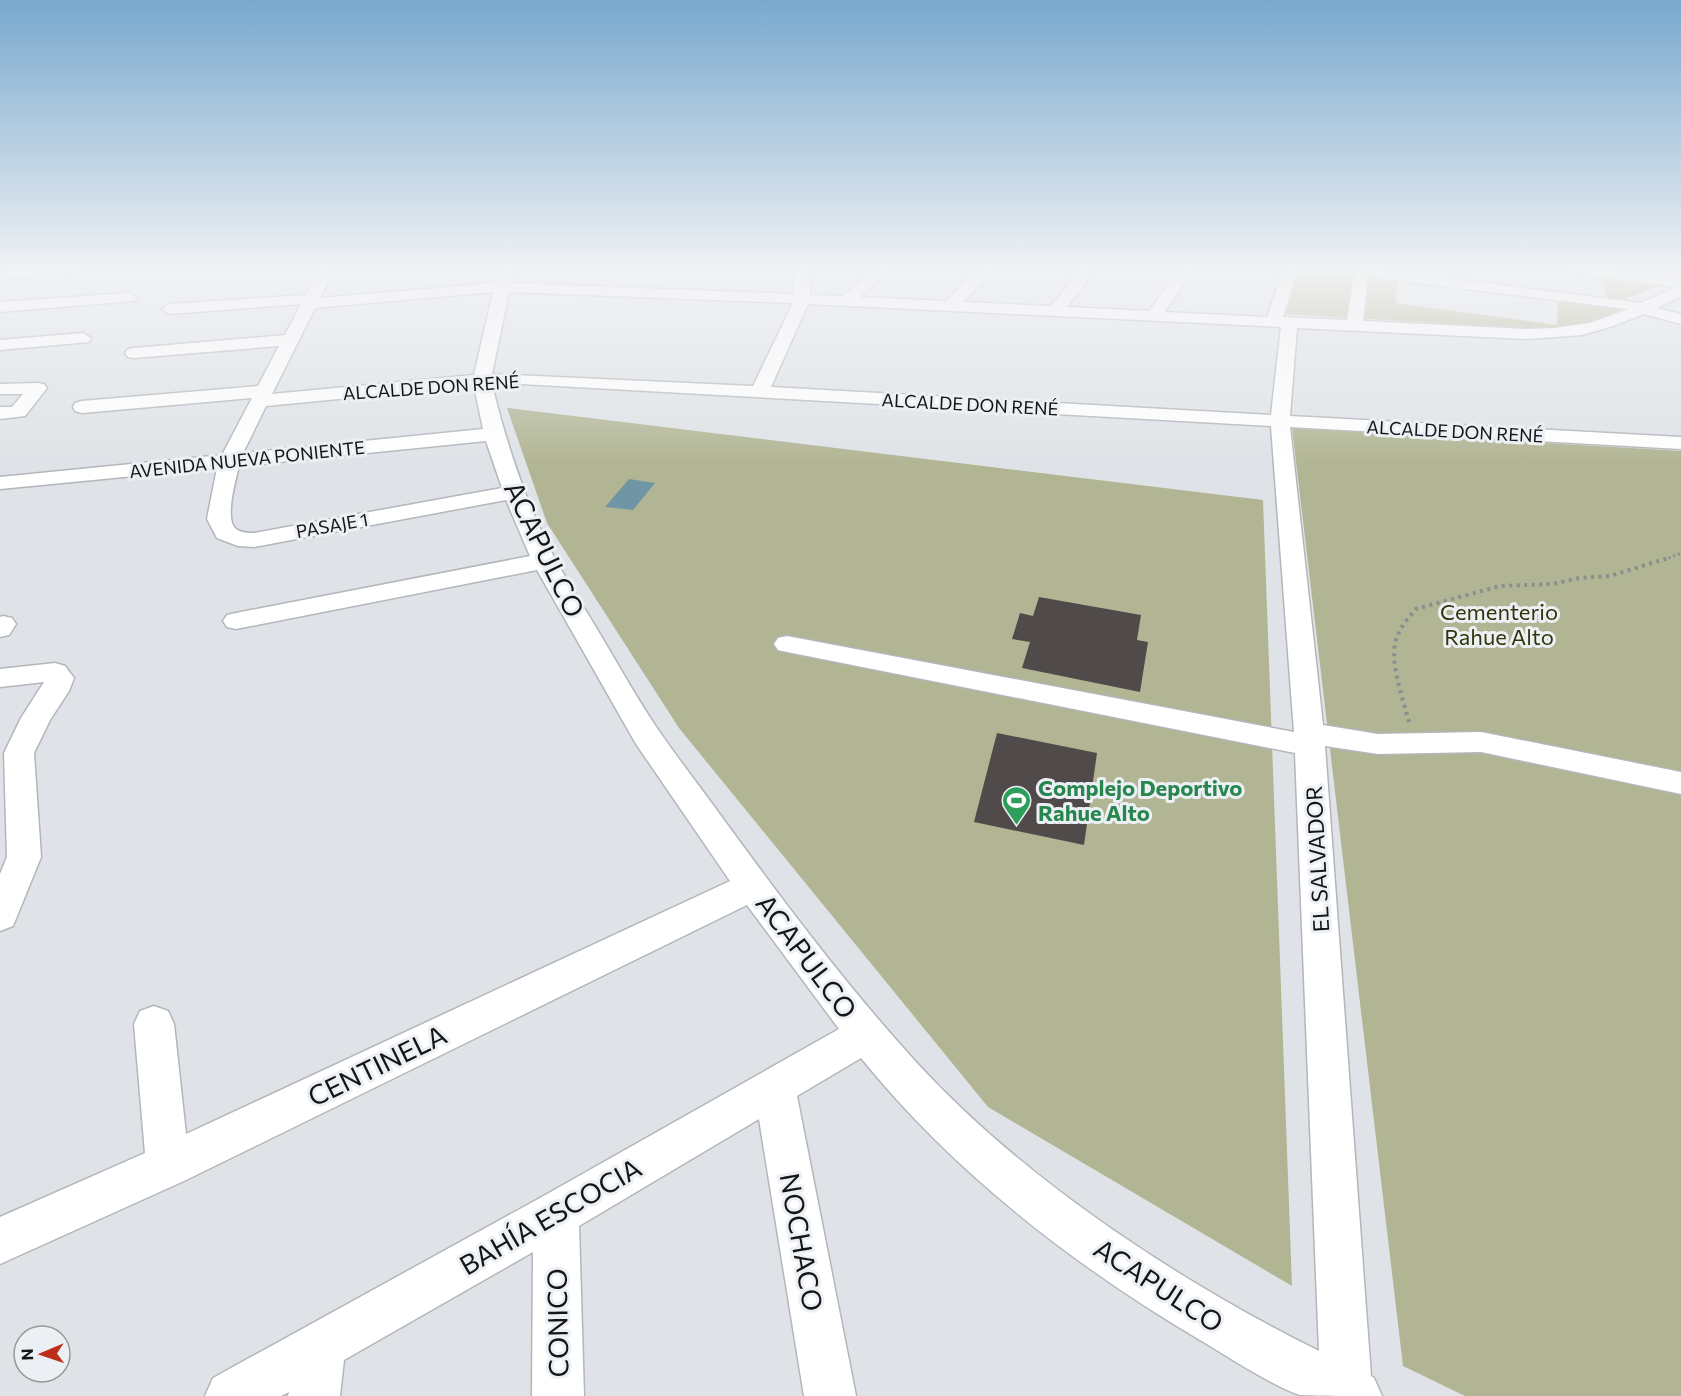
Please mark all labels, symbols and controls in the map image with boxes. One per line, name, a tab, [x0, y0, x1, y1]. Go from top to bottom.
street label: ALCALDE DON RENÉ	[342, 370, 520, 404]
street label: ALCALDE DON RENÉ	[881, 388, 1059, 420]
street label: ALCALDE DON RENÉ	[1366, 415, 1544, 447]
street label: AVENIDA NUEVA PONIENTE	[128, 436, 366, 482]
street label: ACAPULCO	[498, 476, 592, 622]
street label: PASAJE 1	[294, 508, 370, 542]
park label: Cementerio Rahue Alto	[1440, 598, 1558, 650]
place label: Complejo Deportivo Rahue Alto	[1038, 774, 1242, 826]
sports icon: Complejo Deportivo Rahue Alto	[1001, 784, 1033, 826]
street label: EL SALVADOR	[1300, 785, 1334, 933]
street label: ACAPULCO	[750, 887, 864, 1025]
street label: CENTINELA	[302, 1017, 452, 1113]
street label: BAHÍA ESCOCIA	[453, 1151, 647, 1281]
street label: NOCHACO	[774, 1170, 830, 1314]
street label: ACAPULCO	[1088, 1231, 1230, 1339]
street label: CONICO	[540, 1268, 574, 1378]
north arrow	[12, 1324, 72, 1384]
text: N	[17, 1348, 36, 1361]

